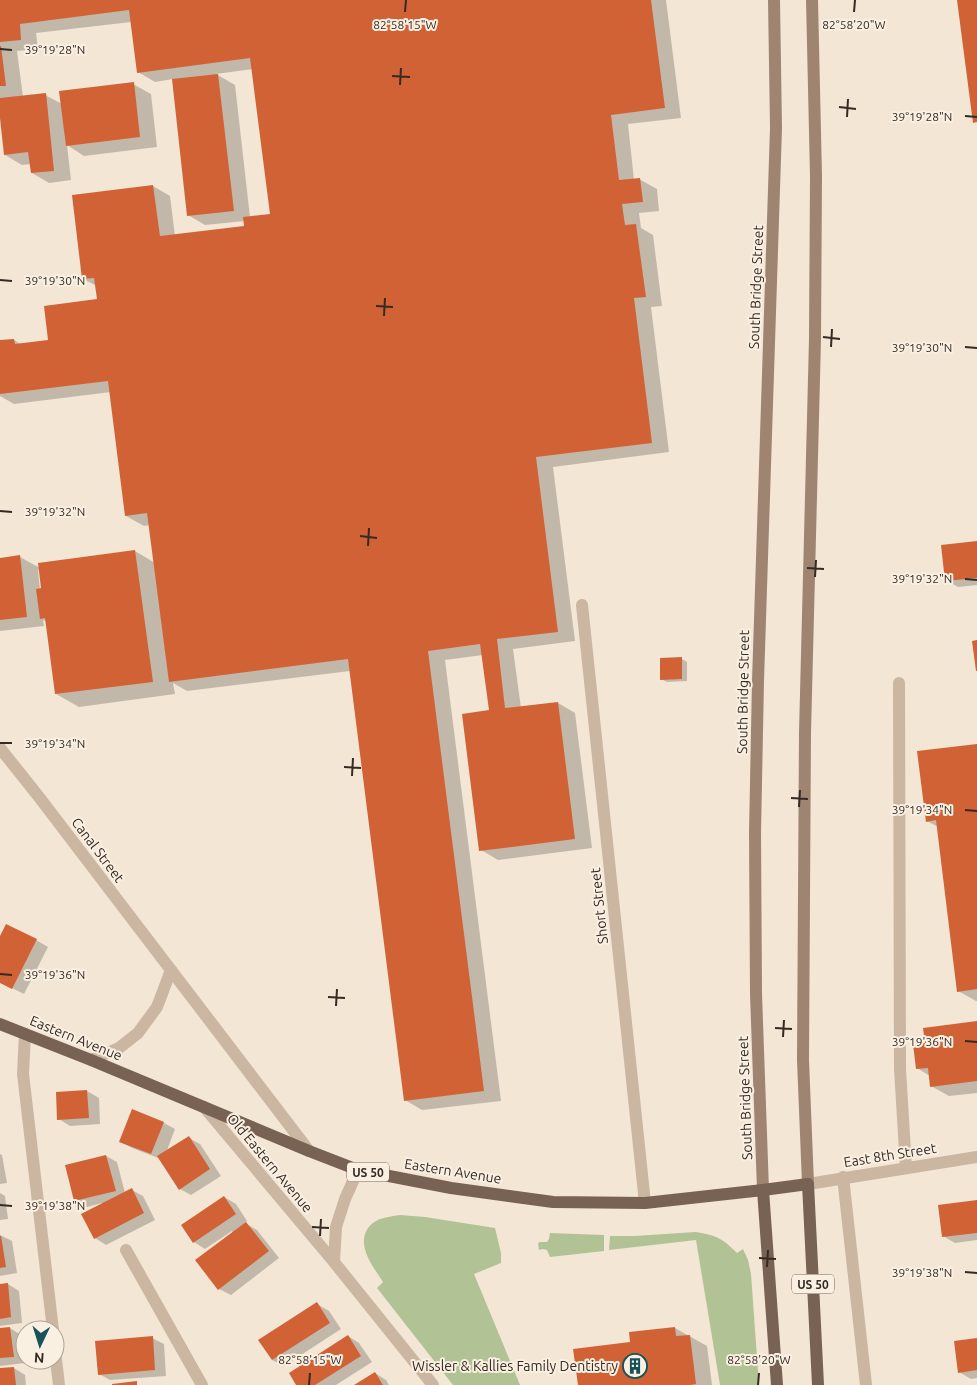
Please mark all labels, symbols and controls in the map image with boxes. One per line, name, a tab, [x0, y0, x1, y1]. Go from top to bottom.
text: 82°58'15"W	[373, 18, 437, 31]
text: 82°58'20"W	[822, 18, 886, 31]
text: 39°19'28"N	[25, 43, 85, 56]
text: 39°19'28"N	[892, 110, 952, 123]
street label: South Bridge Street	[746, 224, 766, 349]
text: 39°19'30"N	[25, 274, 85, 287]
text: 39°19'30"N	[892, 341, 952, 354]
text: 39°19'32"N	[25, 505, 85, 518]
text: 39°19'32"N	[892, 572, 952, 585]
street label: South Bridge Street	[734, 629, 752, 754]
text: 39°19'34"N	[25, 737, 85, 750]
text: 39°19'34"N	[892, 803, 952, 816]
street label: Canal Street	[68, 814, 128, 886]
street label: Short Street	[587, 867, 611, 945]
text: 39°19'36"N	[25, 968, 85, 981]
street label: Eastern Avenue	[28, 1012, 124, 1064]
street label: South Bridge Street	[735, 1035, 755, 1160]
text: 39°19'36"N	[892, 1035, 952, 1048]
street label: Old Eastern Avenue	[224, 1110, 316, 1216]
street label: East 8th Street	[843, 1140, 938, 1170]
street label: Eastern Avenue	[403, 1155, 503, 1187]
road number: US 50	[347, 1162, 389, 1182]
text: 39°19'38"N	[25, 1199, 85, 1212]
text: 39°19'38"N	[892, 1266, 952, 1279]
road number: US 50	[792, 1274, 834, 1294]
north arrow	[15, 1320, 65, 1370]
text: N	[33, 1350, 45, 1366]
text: 82°58'15"W	[278, 1353, 342, 1366]
building icon: Wissler & Kallies Family Dentistry	[622, 1353, 648, 1379]
text: 82°58'20"W	[727, 1353, 791, 1366]
place label: Wissler & Kallies Family Dentistry	[412, 1358, 618, 1374]

